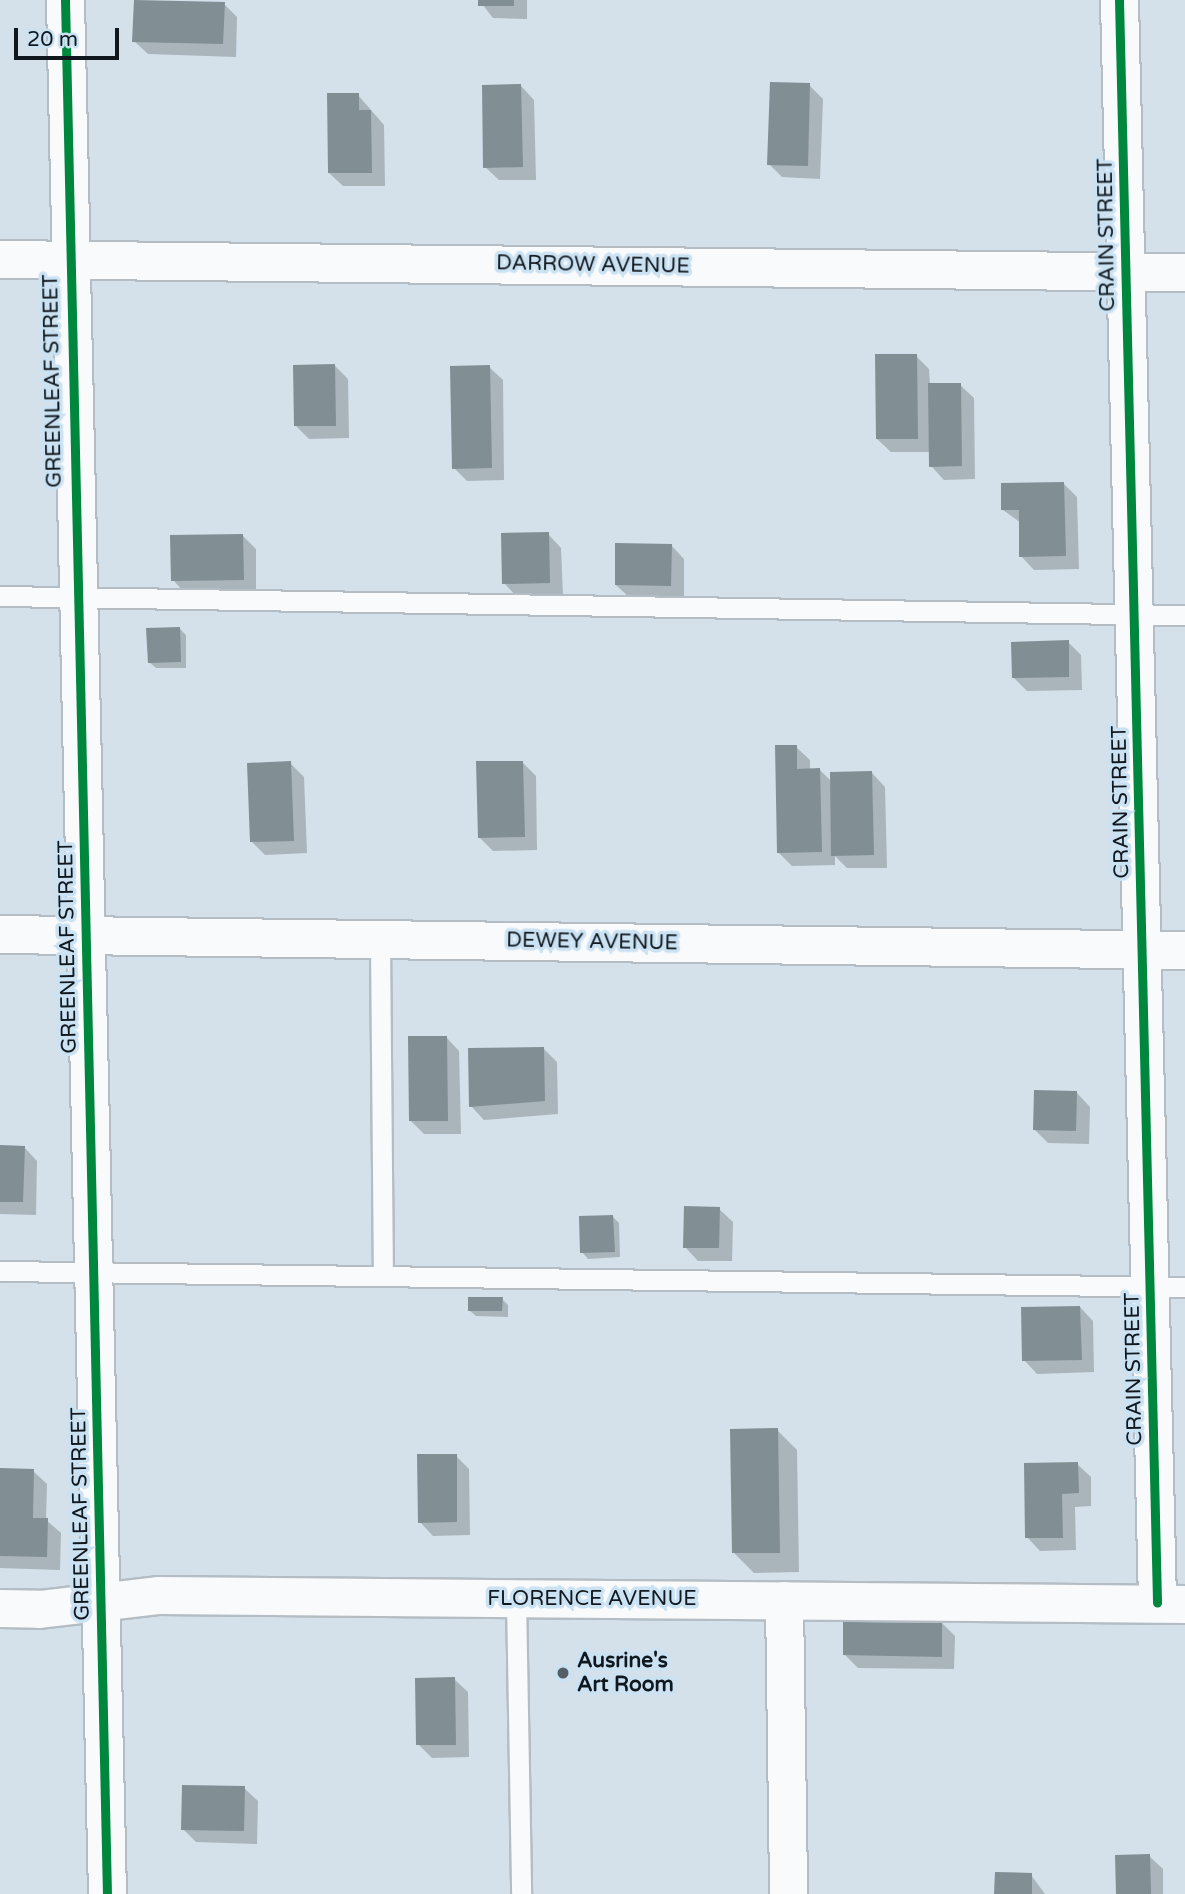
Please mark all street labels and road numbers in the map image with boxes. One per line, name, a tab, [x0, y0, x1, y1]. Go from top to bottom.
street label: CRAIN STREET	[1093, 158, 1121, 312]
street label: DARROW AVENUE	[496, 251, 690, 279]
street label: GREENLEAF STREET	[39, 274, 67, 488]
street label: CRAIN STREET	[1107, 725, 1135, 879]
street label: GREENLEAF STREET	[54, 840, 82, 1054]
street label: DEWEY AVENUE	[506, 928, 678, 956]
street label: CRAIN STREET	[1120, 1292, 1148, 1446]
street label: GREENLEAF STREET	[67, 1407, 95, 1621]
street label: FLORENCE AVENUE	[487, 1586, 697, 1612]

